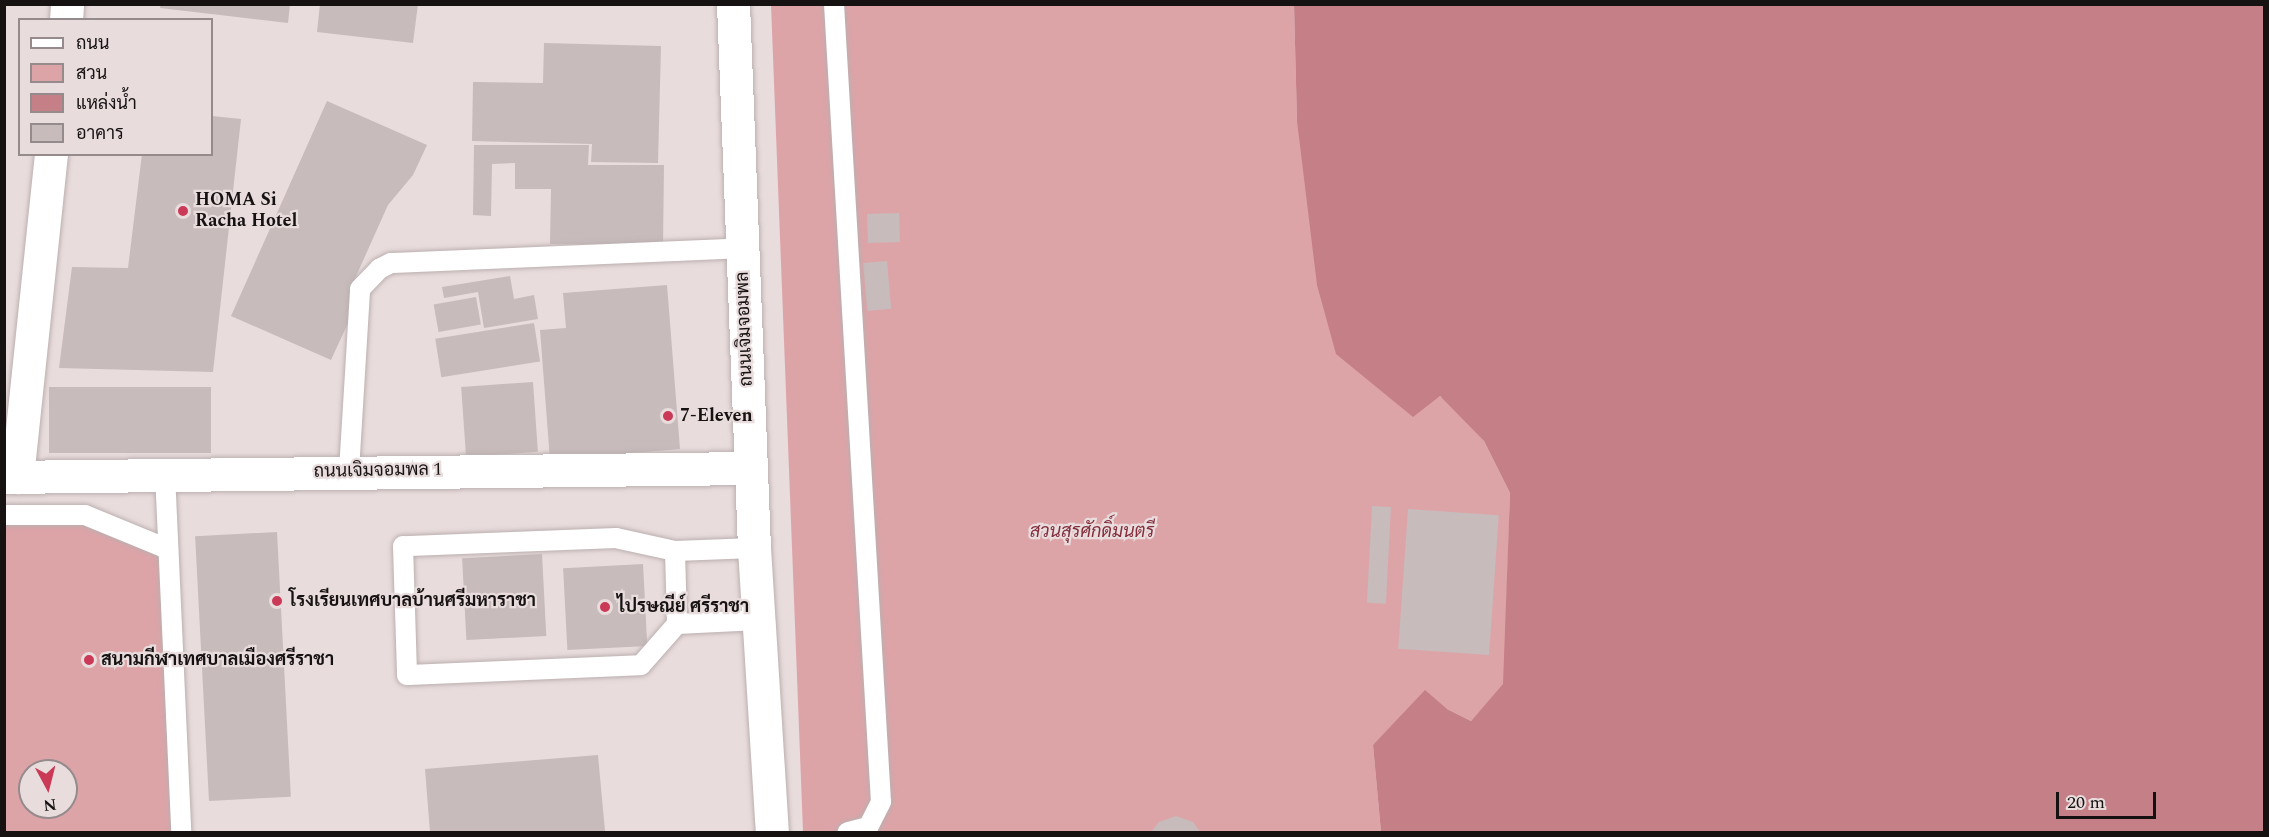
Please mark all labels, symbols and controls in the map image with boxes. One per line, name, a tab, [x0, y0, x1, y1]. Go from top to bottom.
legend	[18, 18, 213, 156]
text: ถนน	[76, 30, 109, 57]
text: สวน	[76, 60, 107, 87]
text: แหล่งน้ำ	[76, 90, 137, 117]
text: อาคาร	[76, 120, 124, 147]
place label: HOMA Si Racha Hotel	[195, 190, 297, 232]
marker: HOMA Si Racha Hotel	[176, 204, 190, 218]
street label: ถนนเจิมจอมพล	[732, 271, 758, 387]
place label: 7-Eleven	[680, 405, 753, 427]
marker: 7-Eleven	[661, 409, 675, 423]
street label: ถนนเจิมจอมพล 1	[314, 459, 442, 483]
park label: สวนสุรศักดิ์มนตรี	[1030, 521, 1154, 543]
place label: โรงเรียนเทศบาลบ้านศรีมหาราชา	[289, 590, 536, 612]
marker: โรงเรียนเทศบาลบ้านศรีมหาราชา	[270, 594, 284, 608]
place label: ไปรษณีย์ ศรีราชา	[617, 596, 749, 618]
marker: ไปรษณีย์ ศรีราชา	[598, 600, 612, 614]
place label: สนามกีฬาเทศบาลเมืองศรีราชา	[101, 649, 334, 671]
marker: สนามกีฬาเทศบาลเมืองศรีราชา	[82, 653, 96, 667]
north arrow	[18, 759, 78, 819]
scale bar	[2059, 780, 2160, 818]
text: 20 m	[2067, 789, 2105, 816]
text: N	[42, 792, 58, 818]

